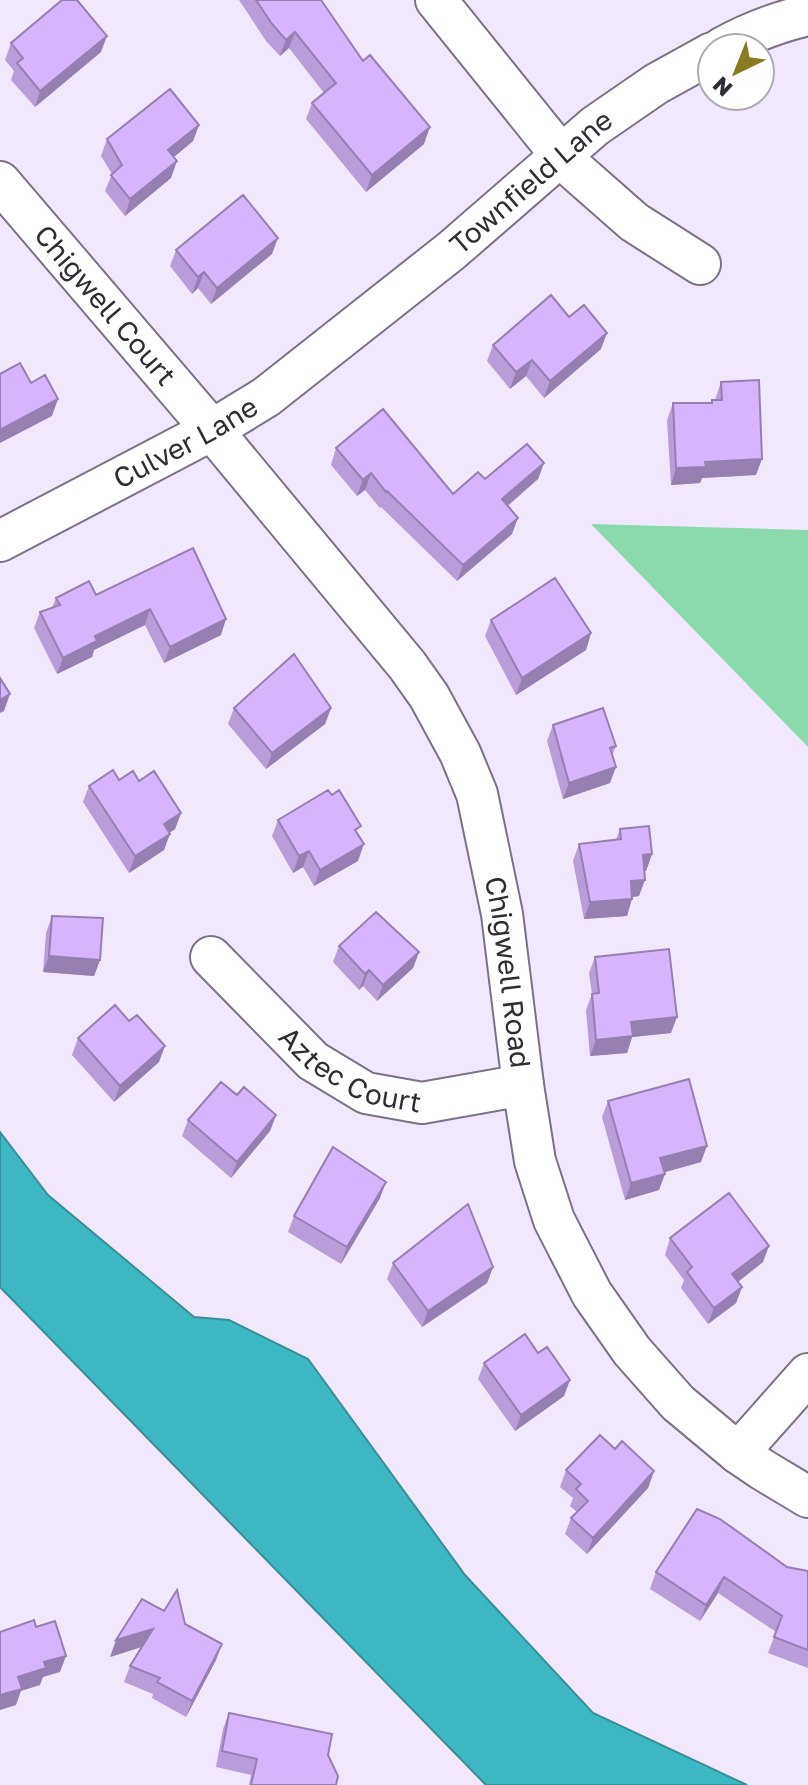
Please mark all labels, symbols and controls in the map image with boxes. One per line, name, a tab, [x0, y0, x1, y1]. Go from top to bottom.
north arrow	[696, 32, 776, 112]
text: N	[707, 71, 737, 103]
street label: Townfield Lane	[443, 102, 618, 261]
street label: Chigwell Court	[28, 218, 183, 392]
street label: Culver Lane	[108, 389, 263, 495]
street label: Chigwell Road	[479, 873, 538, 1070]
street label: Aztec Court	[273, 1020, 424, 1119]

